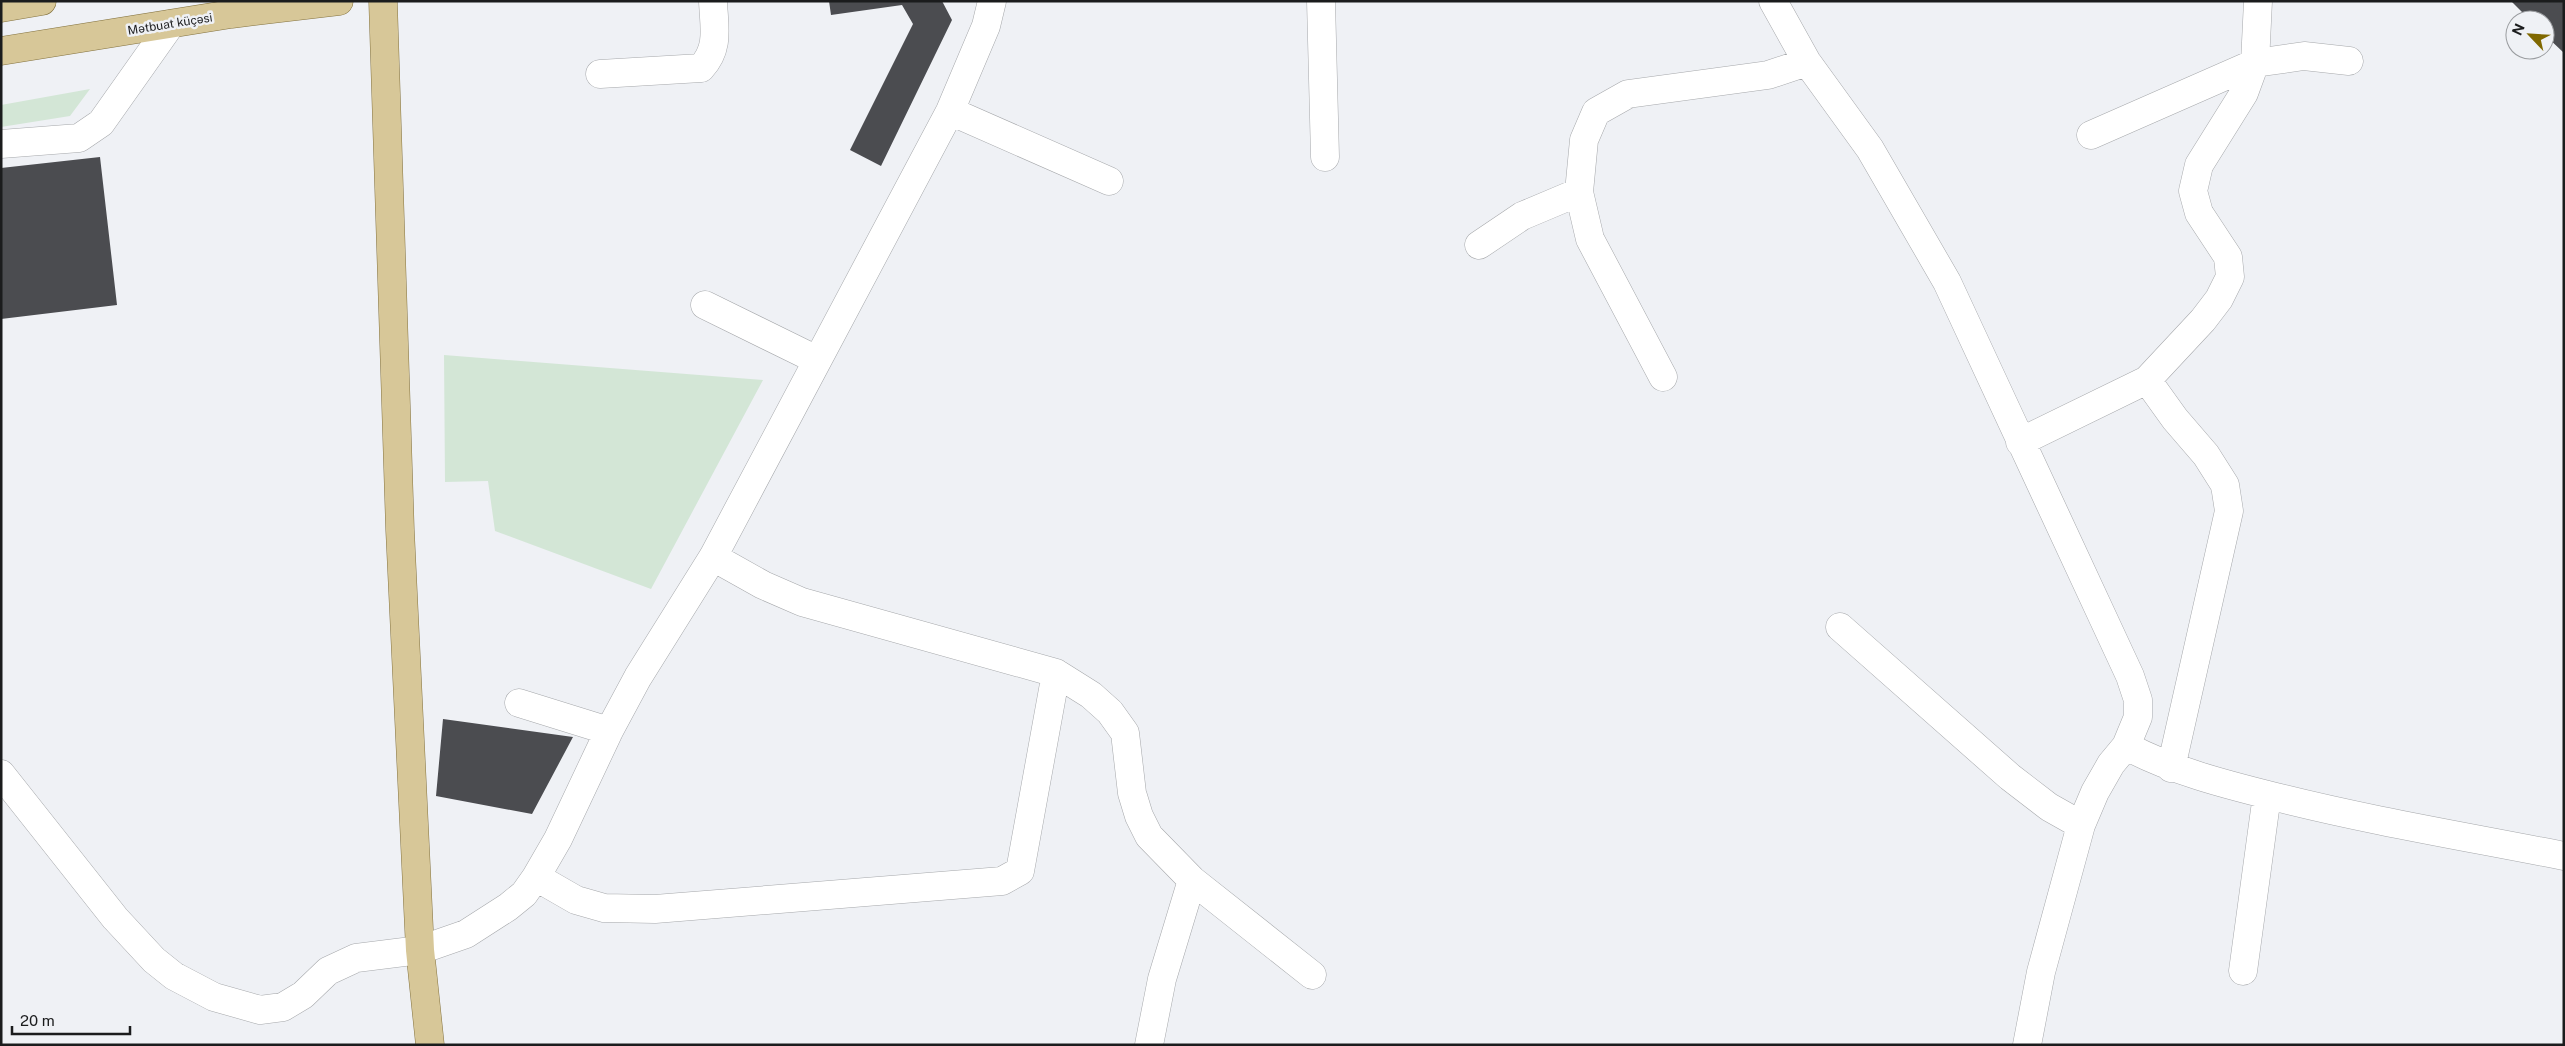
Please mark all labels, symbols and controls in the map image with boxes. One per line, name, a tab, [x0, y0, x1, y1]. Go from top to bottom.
street label: Mətbuat küçəsi	[127, 10, 213, 38]
north arrow	[2505, 10, 2555, 60]
text: N	[2509, 21, 2528, 38]
scale bar	[12, 1004, 130, 1036]
text: 20 m	[20, 1012, 55, 1029]

